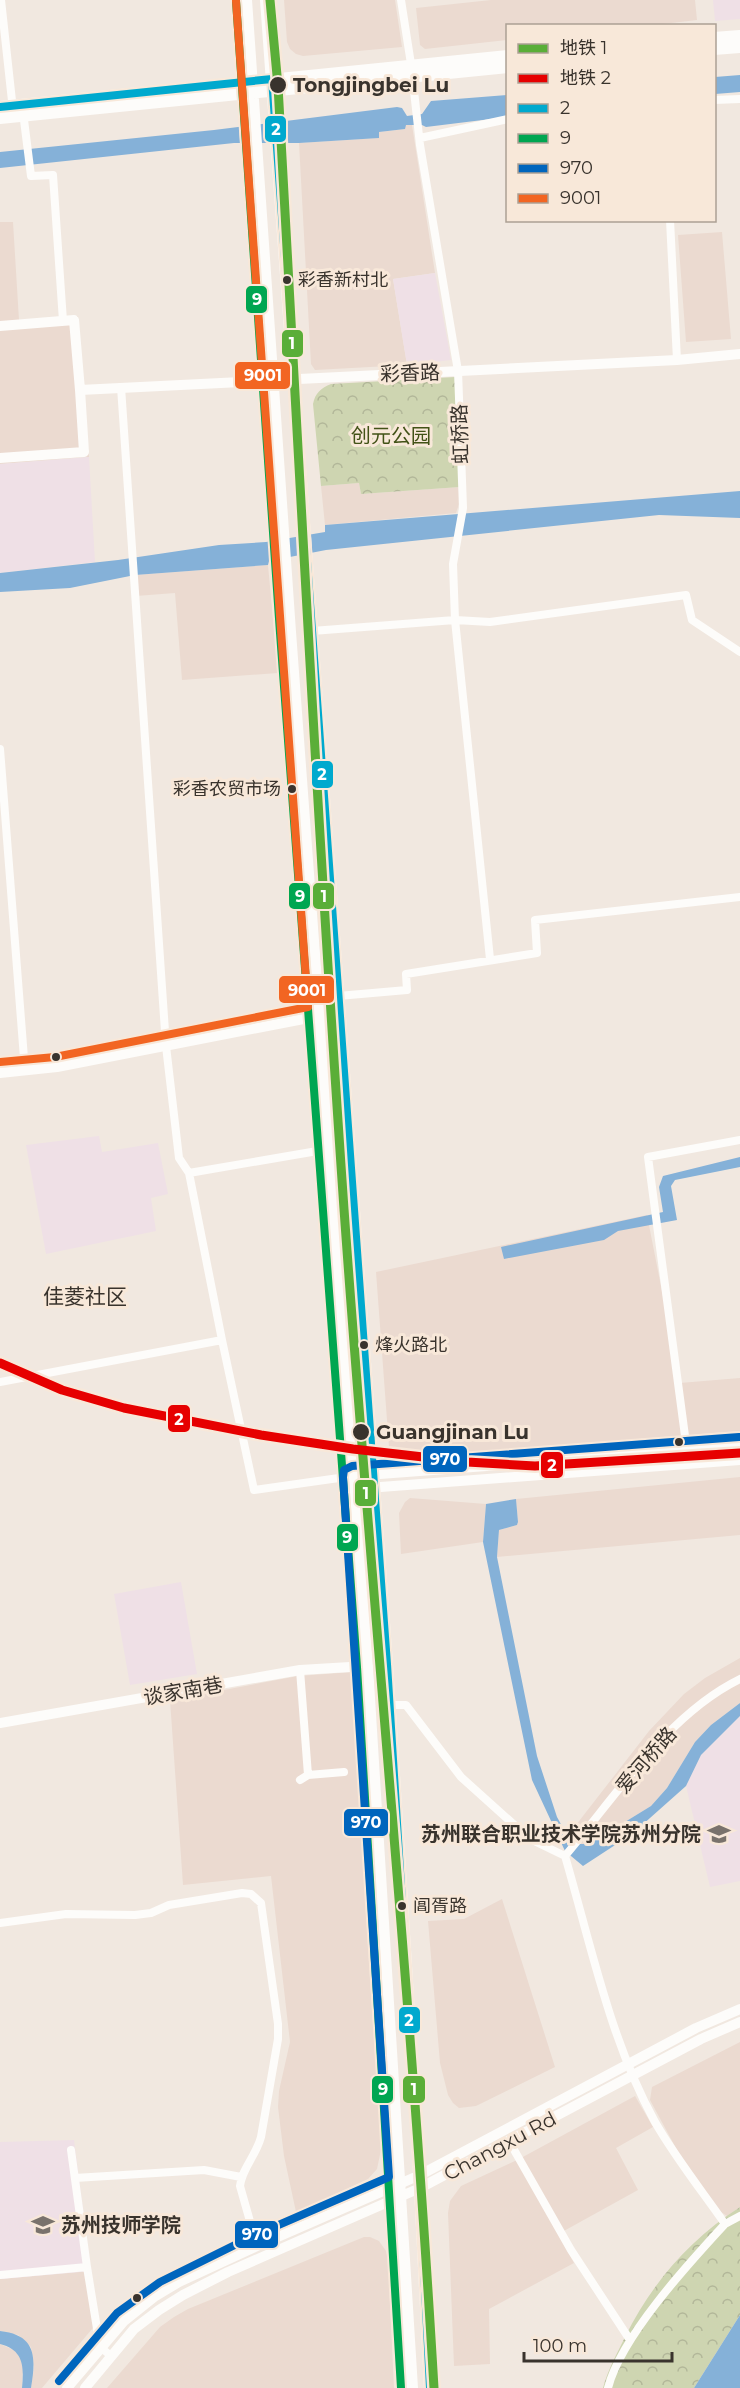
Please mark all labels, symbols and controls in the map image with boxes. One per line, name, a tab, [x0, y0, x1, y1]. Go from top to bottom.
legend	[506, 24, 716, 222]
text: 地铁 1	[560, 37, 607, 59]
text: 地铁 2	[560, 67, 611, 89]
place label: Tongjingbei Lu	[293, 73, 449, 97]
marker: Tongjingbei Lu	[268, 75, 288, 95]
text: 2	[560, 97, 570, 119]
line badge: 2	[264, 115, 287, 143]
text: 2	[271, 120, 281, 139]
text: 9	[560, 127, 571, 149]
text: 970	[560, 157, 593, 179]
text: 9001	[560, 187, 601, 209]
place label: 彩香新村北	[298, 269, 388, 291]
marker: 彩香新村北	[281, 274, 293, 286]
line badge: 9	[245, 285, 268, 314]
text: 9	[252, 290, 262, 309]
line badge: 1	[281, 329, 304, 358]
text: 1	[289, 334, 295, 353]
street label: 彩香路	[380, 360, 440, 386]
line badge: 9001	[234, 361, 291, 390]
text: 9001	[244, 366, 282, 385]
street label: 虹桥路	[447, 404, 473, 464]
park label: 创元公园	[351, 424, 431, 448]
line badge: 2	[311, 760, 334, 789]
text: 2	[317, 765, 327, 784]
place label: 彩香农贸市场	[173, 778, 281, 800]
marker: 彩香农贸市场	[286, 783, 298, 795]
line badge: 9	[288, 882, 311, 910]
line badge: 1	[312, 882, 335, 910]
text: 9	[295, 887, 305, 906]
text: 1	[321, 887, 327, 906]
line badge: 9001	[278, 975, 335, 1004]
text: 9001	[288, 981, 326, 1000]
unlabelled marker	[50, 1051, 62, 1063]
district label: 佳菱社区	[43, 1284, 127, 1309]
place label: 烽火路北	[375, 1334, 447, 1356]
marker: 烽火路北	[358, 1339, 370, 1351]
line badge: 2	[167, 1404, 191, 1433]
text: 2	[174, 1410, 184, 1429]
place label: Guangjinan Lu	[376, 1420, 529, 1444]
marker: Guangjinan Lu	[351, 1422, 371, 1442]
unlabelled marker	[673, 1436, 685, 1448]
line badge: 970	[422, 1445, 468, 1473]
text: 970	[430, 1450, 460, 1469]
line badge: 2	[540, 1451, 564, 1479]
text: 2	[547, 1456, 557, 1475]
line badge: 1	[354, 1479, 377, 1507]
text: 1	[363, 1484, 369, 1503]
line badge: 9	[336, 1523, 359, 1552]
text: 9	[342, 1528, 352, 1547]
street label: 谈家南巷	[142, 1672, 224, 1710]
street label: 爱河桥路	[611, 1722, 681, 1798]
line badge: 970	[343, 1808, 389, 1837]
text: 970	[351, 1813, 381, 1832]
school or university icon: 苏州联合职业技术学院苏州分院	[706, 1821, 732, 1847]
place label: 苏州联合职业技术学院苏州分院	[421, 1822, 701, 1846]
place label: 阊胥路	[413, 1895, 467, 1917]
marker: 阊胥路	[396, 1900, 408, 1912]
line badge: 2	[398, 2006, 421, 2034]
text: 2	[404, 2011, 414, 2030]
line badge: 9	[371, 2075, 394, 2104]
line badge: 1	[402, 2075, 426, 2104]
text: 9	[378, 2080, 388, 2099]
text: 1	[411, 2080, 417, 2099]
street label: Changxu Rd	[440, 2106, 560, 2186]
school or university icon: 苏州技师学院	[30, 2212, 56, 2238]
place label: 苏州技师学院	[61, 2213, 181, 2237]
line badge: 970	[234, 2220, 279, 2249]
text: 970	[242, 2225, 272, 2244]
unlabelled marker	[131, 2292, 143, 2304]
scale bar	[524, 2325, 672, 2363]
text: 100 m	[533, 2335, 587, 2357]

